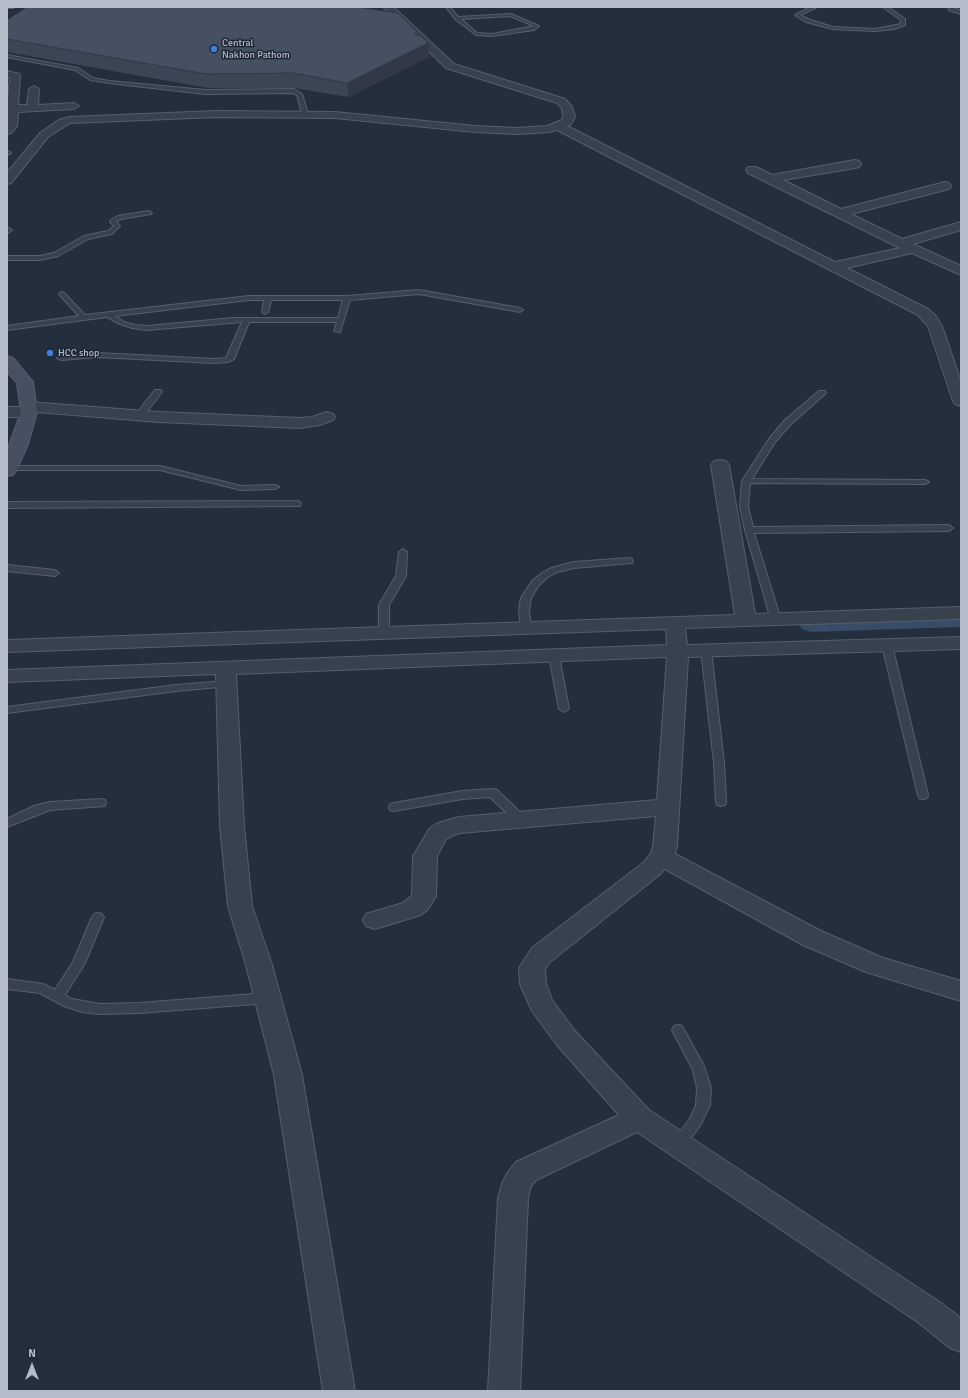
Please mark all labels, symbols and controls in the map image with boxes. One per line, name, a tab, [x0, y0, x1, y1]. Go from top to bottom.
place label: Central Nakhon Pathom	[222, 37, 290, 60]
marker: Central Nakhon Pathom	[209, 44, 219, 54]
place label: HCC shop	[58, 347, 99, 359]
marker: HCC shop	[45, 348, 55, 358]
north arrow	[12, 1346, 52, 1386]
text: N	[28, 1347, 36, 1360]

